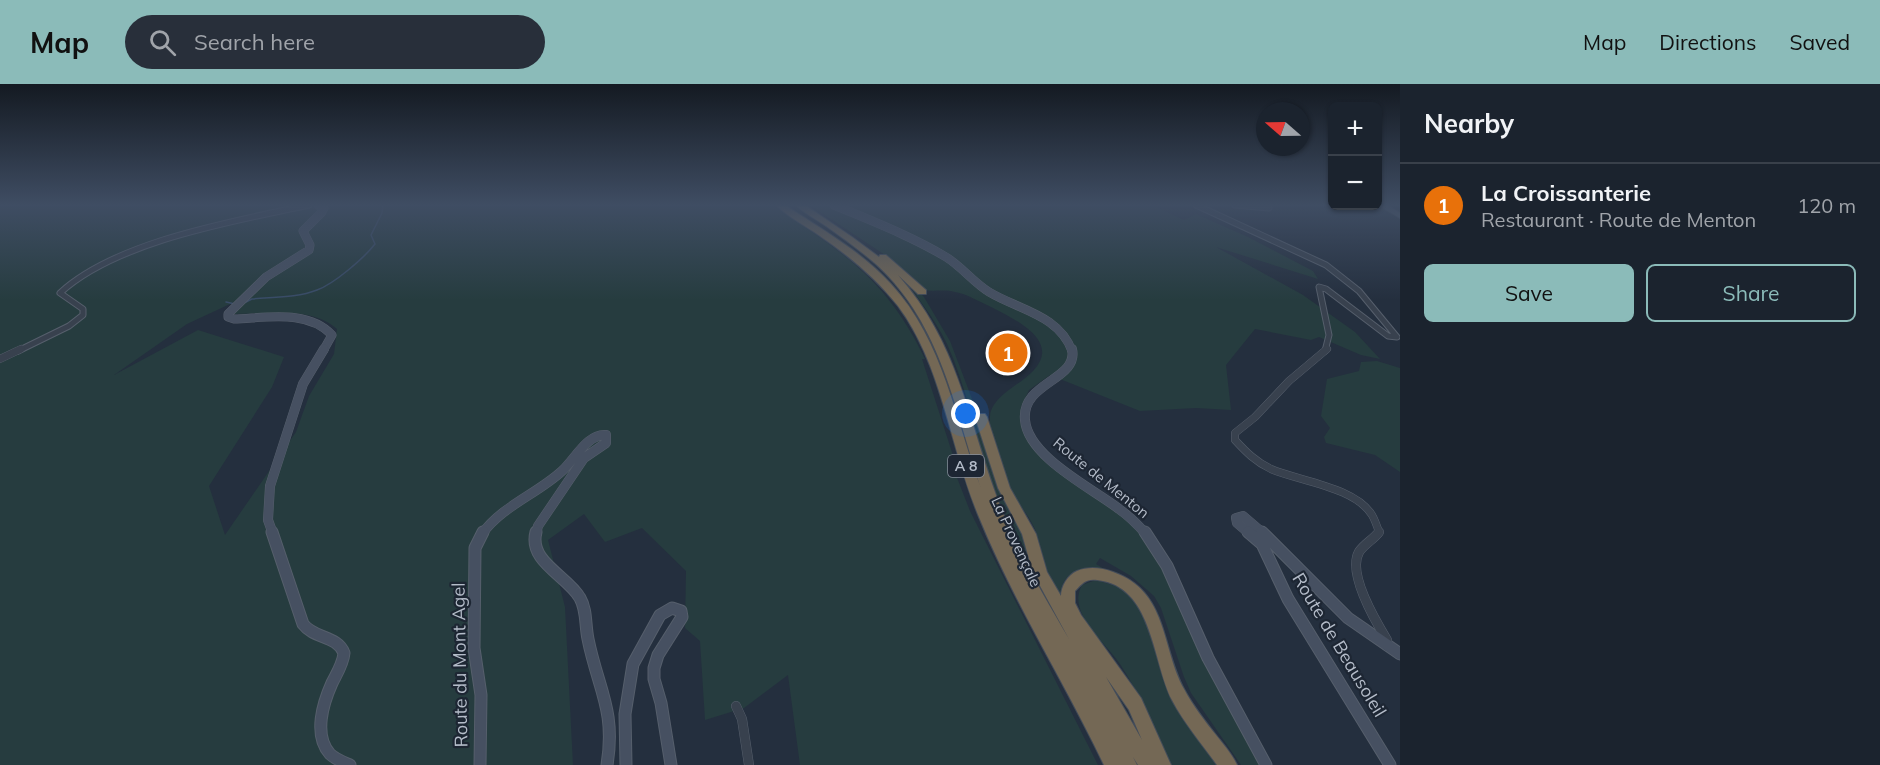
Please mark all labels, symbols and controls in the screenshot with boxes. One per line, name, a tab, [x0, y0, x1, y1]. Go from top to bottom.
search box	[125, 15, 545, 69]
text: Map	[30, 25, 89, 60]
icon: search	[146, 26, 179, 59]
text: Search here	[194, 28, 315, 56]
text: Map	[1583, 29, 1626, 55]
text: Directions	[1659, 29, 1756, 55]
text: Saved	[1789, 29, 1850, 55]
north arrow	[1256, 102, 1310, 156]
map controls	[1328, 102, 1382, 210]
button: +	[1328, 102, 1382, 156]
text: Nearby	[1424, 107, 1514, 140]
button: −	[1328, 156, 1382, 210]
text: La Croissanterie	[1481, 179, 1651, 207]
text: 1	[1438, 193, 1450, 218]
text: 120 m	[1797, 193, 1856, 218]
text: Restaurant · Route de Menton	[1481, 207, 1756, 232]
button: Save	[1424, 264, 1634, 322]
button: Share	[1646, 264, 1856, 322]
pin: 1	[988, 330, 1028, 376]
your location	[951, 399, 980, 428]
street label: Route de Menton	[1049, 433, 1153, 522]
road number: A 8	[948, 455, 984, 477]
street label: La Provençale	[987, 494, 1046, 590]
street label: Route de Beausoleil	[1287, 569, 1392, 721]
street label: Route du Mont Agel	[447, 582, 472, 748]

